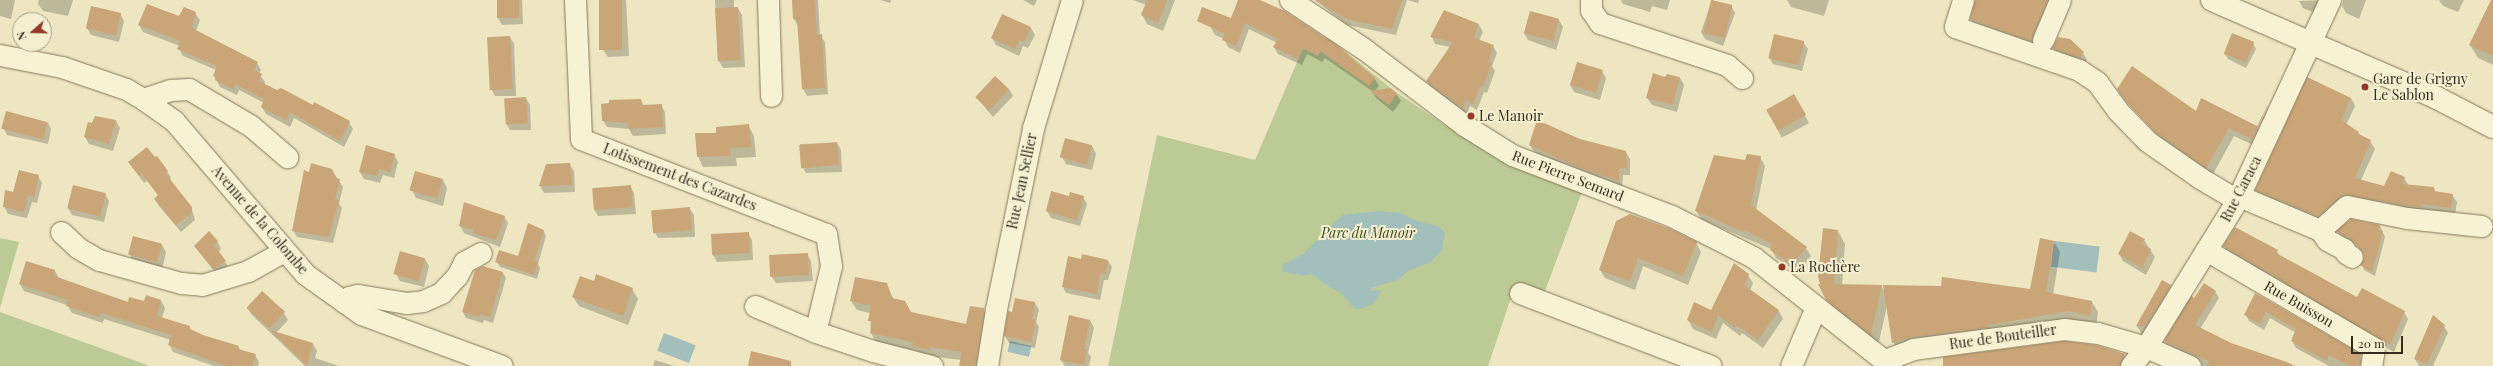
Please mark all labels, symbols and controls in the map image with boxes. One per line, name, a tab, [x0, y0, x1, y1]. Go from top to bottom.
north arrow	[12, 12, 52, 52]
text: N	[13, 30, 30, 42]
place label: Gare de Grigny Le Sablon	[2373, 71, 2468, 104]
marker: Gare de Grigny Le Sablon	[2360, 82, 2370, 92]
place label: Le Manoir	[1479, 108, 1543, 124]
marker: Le Manoir	[1466, 111, 1476, 121]
street label: Rue Jean Sellier	[1004, 131, 1040, 231]
street label: Lotissement des Cazardes	[601, 140, 759, 214]
street label: Rue Pierre Semard	[1510, 147, 1626, 205]
street label: Rue Caraca	[2217, 153, 2265, 225]
street label: Avenue de la Colombe	[208, 162, 312, 278]
park label: Parc du Manoir	[1321, 225, 1415, 241]
place label: La Rochère	[1790, 259, 1861, 275]
marker: La Rochère	[1777, 262, 1787, 272]
street label: Rue Buisson	[2261, 277, 2337, 331]
street label: Rue de Bouteiller	[1948, 321, 2058, 353]
scale bar	[2353, 328, 2405, 354]
text: 20 m	[2358, 335, 2385, 351]

